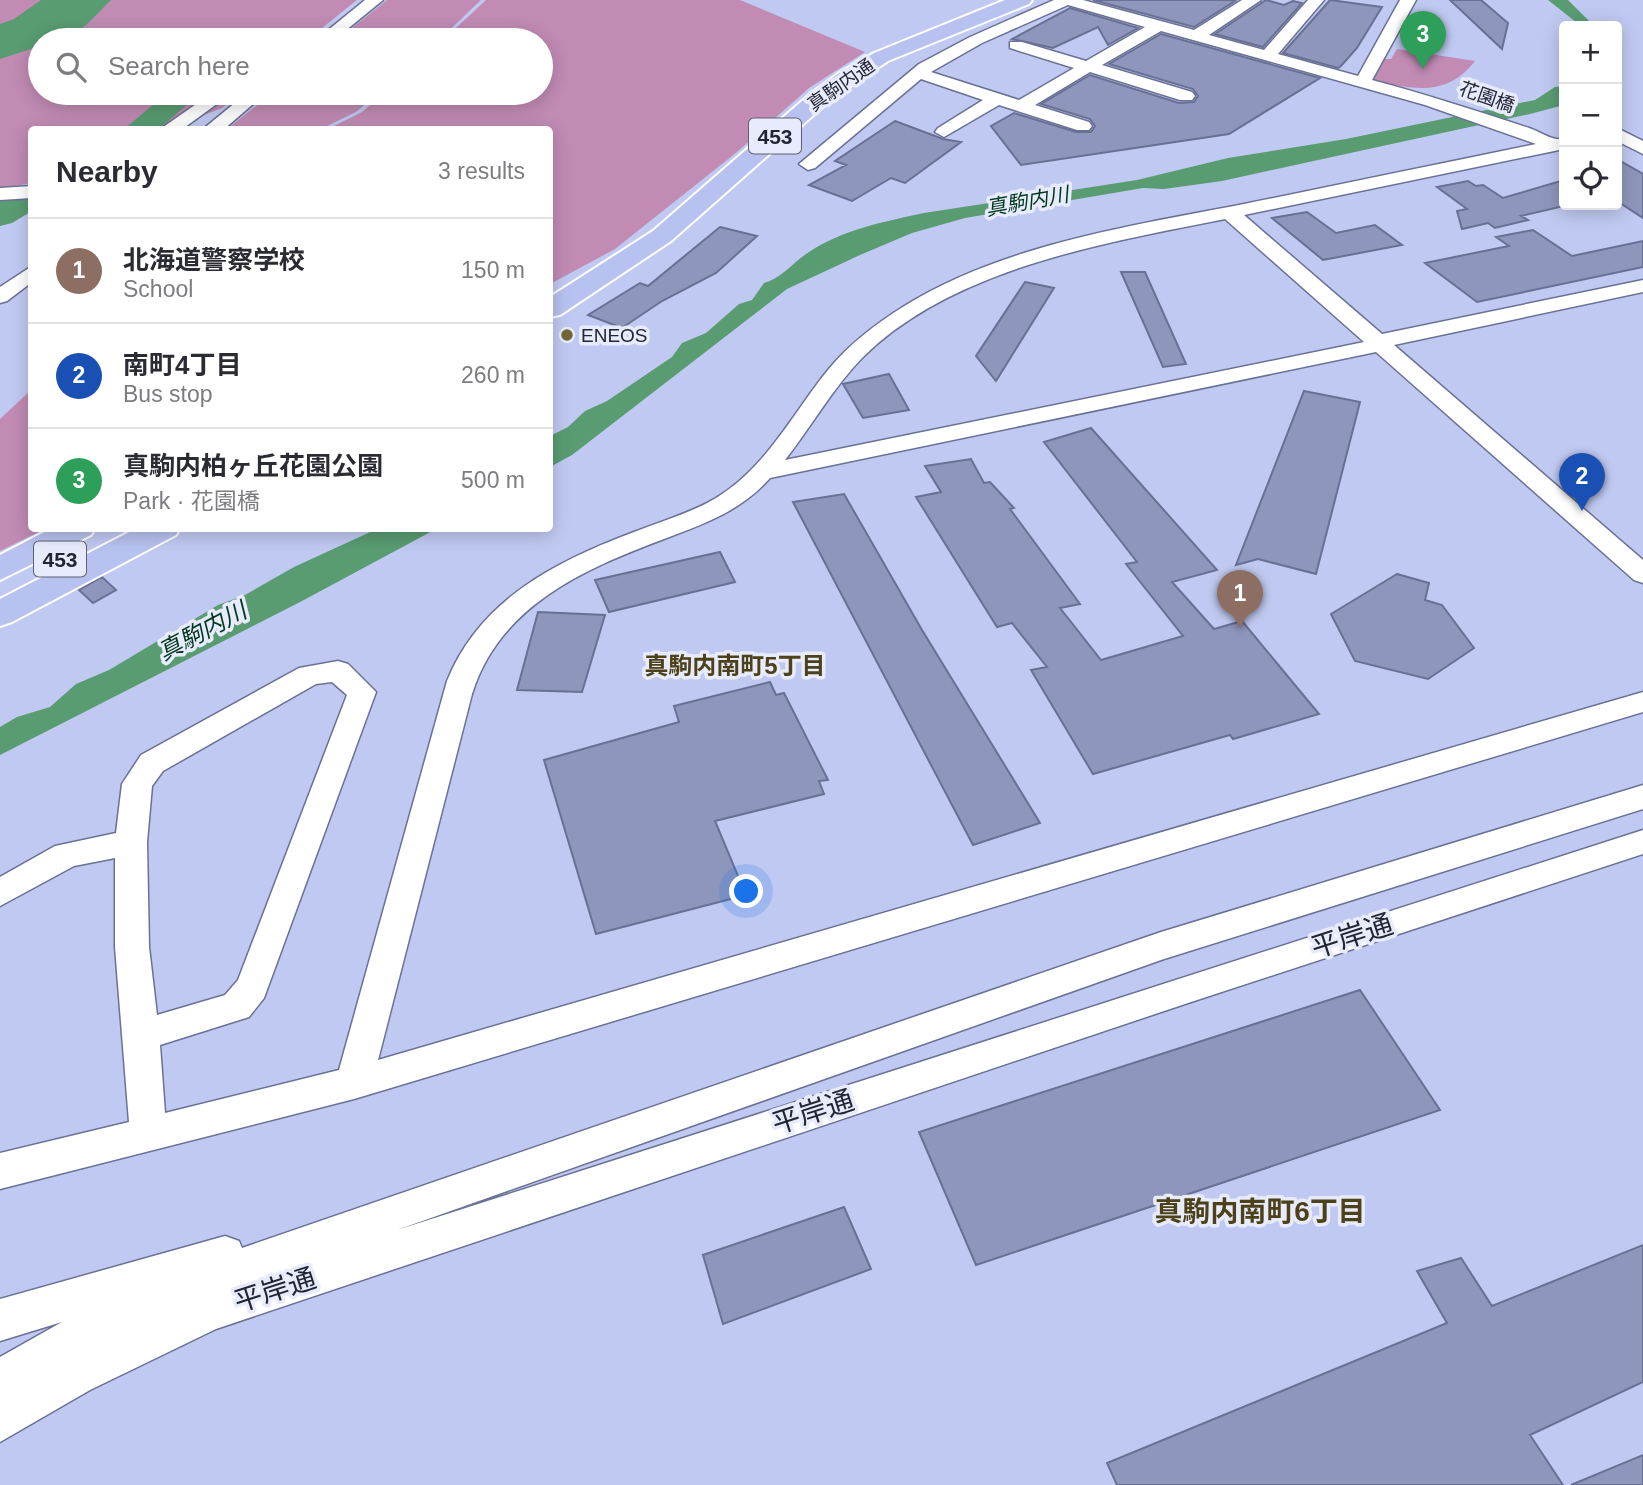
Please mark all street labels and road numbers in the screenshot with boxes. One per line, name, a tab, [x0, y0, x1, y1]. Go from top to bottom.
street label: 真駒内通	[804, 55, 878, 115]
street label: 花園橋	[1457, 78, 1517, 116]
road number: 453	[749, 118, 801, 154]
road number: 453	[34, 542, 86, 576]
street label: 平岸通	[1307, 908, 1397, 964]
street label: 平岸通	[768, 1084, 858, 1140]
street label: 平岸通	[230, 1262, 320, 1318]

